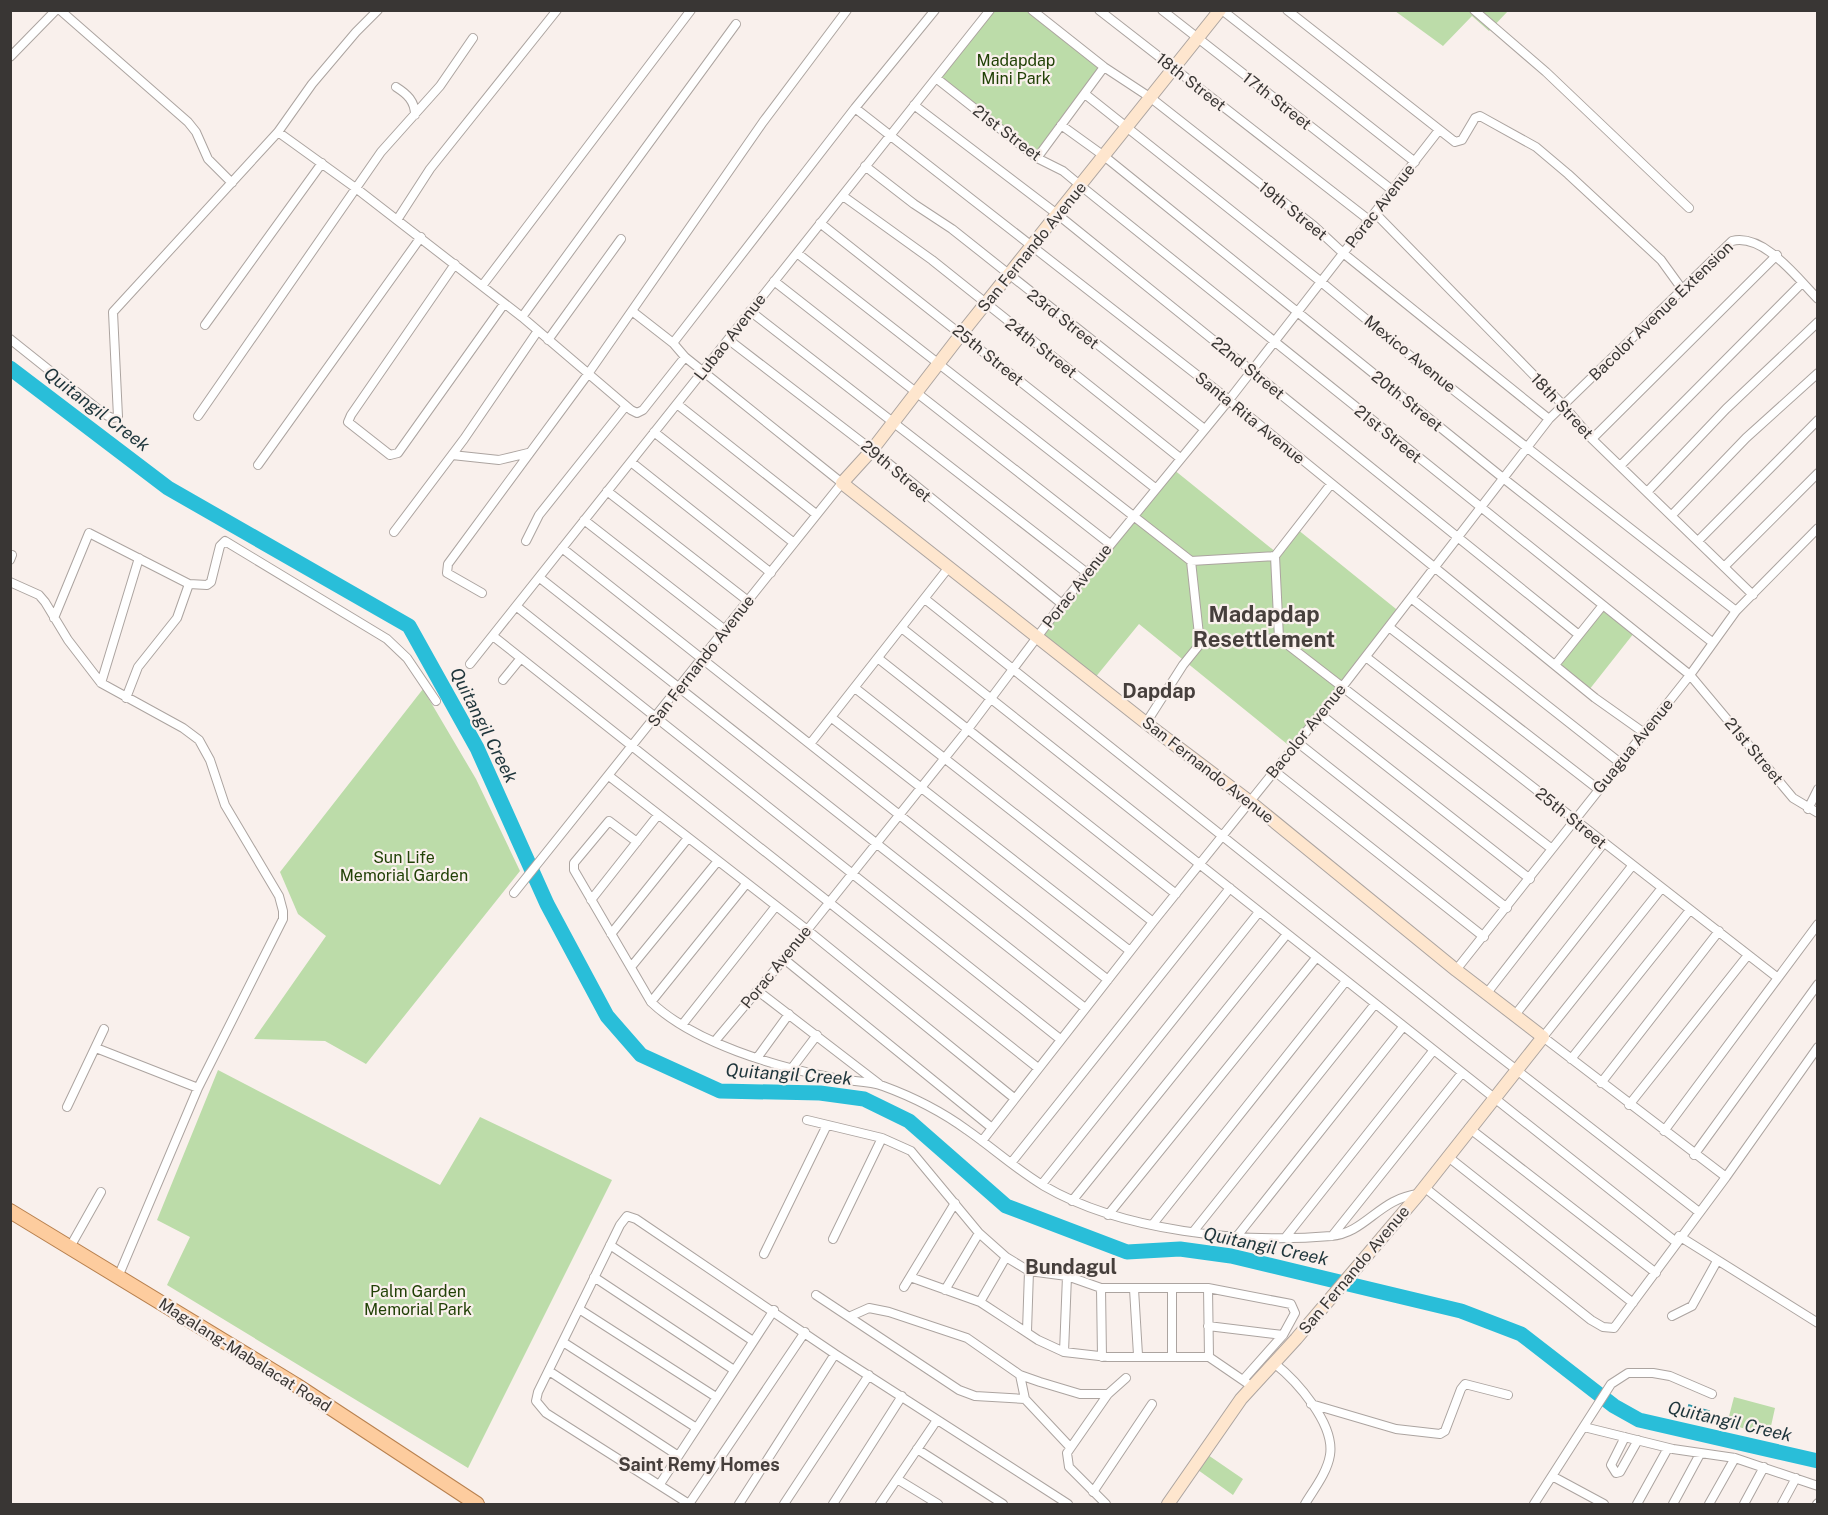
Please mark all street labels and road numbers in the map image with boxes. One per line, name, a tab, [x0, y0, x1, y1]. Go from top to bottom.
street label: 18th Street	[1152, 49, 1230, 115]
street label: 17th Street	[1239, 68, 1315, 134]
street label: 21st Street	[969, 101, 1045, 165]
street label: Porac Avenue	[1341, 160, 1419, 252]
street label: San Fernando Avenue	[974, 178, 1090, 316]
street label: 19th Street	[1255, 178, 1331, 244]
street label: Bacolor Avenue Extension	[1585, 237, 1737, 385]
street label: 23rd Street	[1023, 285, 1103, 353]
street label: Lubao Avenue	[690, 290, 770, 384]
street label: Mexico Avenue	[1361, 311, 1459, 397]
street label: 24th Street	[1001, 314, 1081, 382]
street label: 25th Street	[949, 321, 1027, 389]
street label: 22nd Street	[1208, 333, 1288, 403]
street label: 20th Street	[1368, 367, 1446, 435]
street label: Santa Rita Avenue	[1191, 368, 1309, 468]
street label: 18th Street	[1527, 369, 1597, 443]
street label: 21st Street	[1351, 401, 1425, 467]
street label: 29th Street	[857, 436, 935, 506]
street label: Porac Avenue	[1038, 540, 1116, 632]
street label: San Fernando Avenue	[644, 591, 758, 731]
street label: Bacolor Avenue	[1262, 680, 1350, 782]
street label: Guagua Avenue	[1589, 695, 1677, 797]
street label: San Fernando Avenue	[1138, 713, 1278, 827]
street label: 21st Street	[1721, 714, 1787, 788]
street label: 25th Street	[1532, 784, 1610, 852]
street label: Porac Avenue	[737, 922, 815, 1012]
street label: San Fernando Avenue	[1295, 1202, 1413, 1338]
street label: Magalang-Mabalacat Road	[155, 1294, 335, 1416]

